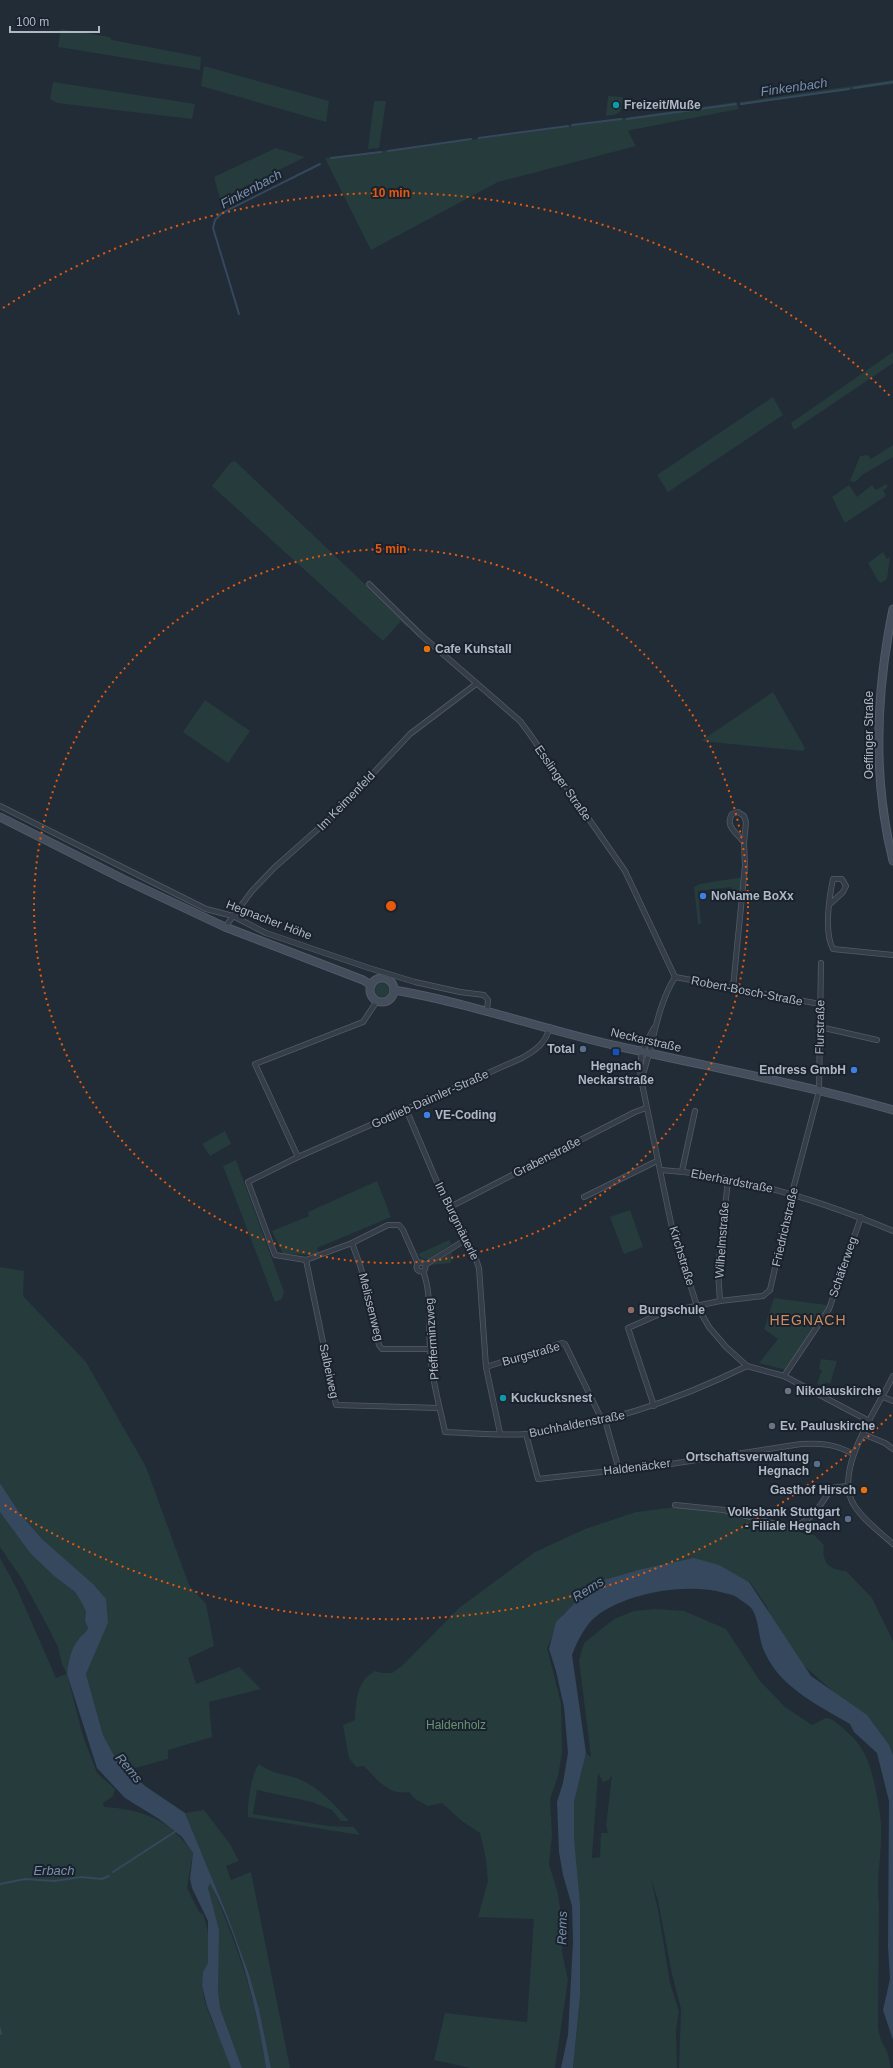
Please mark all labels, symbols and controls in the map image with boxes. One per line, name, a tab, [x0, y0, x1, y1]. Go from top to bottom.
scale bar	[10, 8, 99, 34]
text: 100 m	[16, 15, 49, 29]
water label: Finkenbach	[760, 75, 828, 99]
place label: Freizeit/Muße	[624, 98, 701, 112]
marker: Freizeit/Muße	[611, 100, 621, 110]
water label: Finkenbach	[218, 167, 284, 211]
text: 10 min	[372, 186, 410, 200]
text: 5 min	[375, 542, 407, 556]
place label: Cafe Kuhstall	[435, 642, 512, 656]
marker: Cafe Kuhstall	[422, 644, 432, 654]
street label: Oeffinger Straße	[862, 690, 876, 779]
street label: Esslinger Straße	[532, 743, 594, 824]
street label: Im Keimenfeld	[314, 769, 378, 833]
place label: NoName BoXx	[711, 889, 794, 903]
marker: NoName BoXx	[698, 891, 708, 901]
street label: Hegnacher Höhe	[224, 897, 314, 943]
centre of rings	[384, 899, 398, 913]
street label: Robert-Bosch-Straße	[690, 973, 804, 1009]
street label: Flurstraße	[813, 999, 827, 1054]
street label: Neckarstraße	[609, 1025, 683, 1055]
place label: Total	[547, 1042, 575, 1056]
marker: Total	[578, 1044, 588, 1054]
marker: Hegnach Neckarstraße	[611, 1047, 621, 1057]
place label: Hegnach Neckarstraße	[578, 1059, 654, 1087]
place label: Endress GmbH	[759, 1063, 846, 1077]
marker: Endress GmbH	[849, 1065, 859, 1075]
street label: Gottlieb-Daimler-Straße	[369, 1067, 491, 1131]
place label: VE-Coding	[435, 1108, 496, 1122]
marker: VE-Coding	[422, 1110, 432, 1120]
street label: Grabenstraße	[511, 1134, 583, 1180]
street label: Eberhardstraße	[690, 1166, 775, 1196]
street label: Im Burgmäuerle	[432, 1180, 482, 1263]
street label: Friedrichstraße	[769, 1186, 801, 1268]
street label: Wilhelmstraße	[712, 1201, 732, 1279]
street label: Kirchstraße	[666, 1225, 698, 1288]
street label: Schäferweg	[826, 1235, 860, 1299]
street label: Melissenweg	[356, 1272, 386, 1342]
street label: Pfefferminzweg	[422, 1297, 442, 1381]
place label: Burgschule	[639, 1303, 705, 1317]
marker: Burgschule	[626, 1305, 636, 1315]
district label: HEGNACH	[769, 1312, 847, 1328]
street label: Burgstraße	[501, 1339, 562, 1369]
street label: Salbeiweg	[316, 1342, 342, 1400]
place label: Nikolauskirche	[796, 1384, 882, 1398]
marker: Nikolauskirche	[783, 1386, 793, 1396]
place label: Kuckucksnest	[511, 1391, 592, 1405]
marker: Kuckucksnest	[498, 1393, 508, 1403]
street label: Buchhaldenstraße	[528, 1408, 626, 1440]
place label: Ev. Pauluskirche	[780, 1419, 875, 1433]
marker: Ev. Pauluskirche	[767, 1421, 777, 1431]
place label: Ortschaftsverwaltung Hegnach	[686, 1450, 809, 1478]
street label: Haldenäcker	[603, 1456, 671, 1478]
marker: Ortschaftsverwaltung Hegnach	[812, 1459, 822, 1469]
place label: Gasthof Hirsch	[770, 1483, 856, 1497]
marker: Gasthof Hirsch	[859, 1485, 869, 1495]
place label: Volksbank Stuttgart - Filiale Hegnach	[728, 1505, 840, 1533]
marker: Volksbank Stuttgart - Filiale Hegnach	[843, 1514, 853, 1524]
water label: Rems	[570, 1573, 607, 1604]
park label: Haldenholz	[426, 1718, 486, 1732]
water label: Rems	[112, 1750, 146, 1786]
water label: Erbach	[33, 1863, 75, 1878]
water label: Rems	[554, 1910, 570, 1945]

